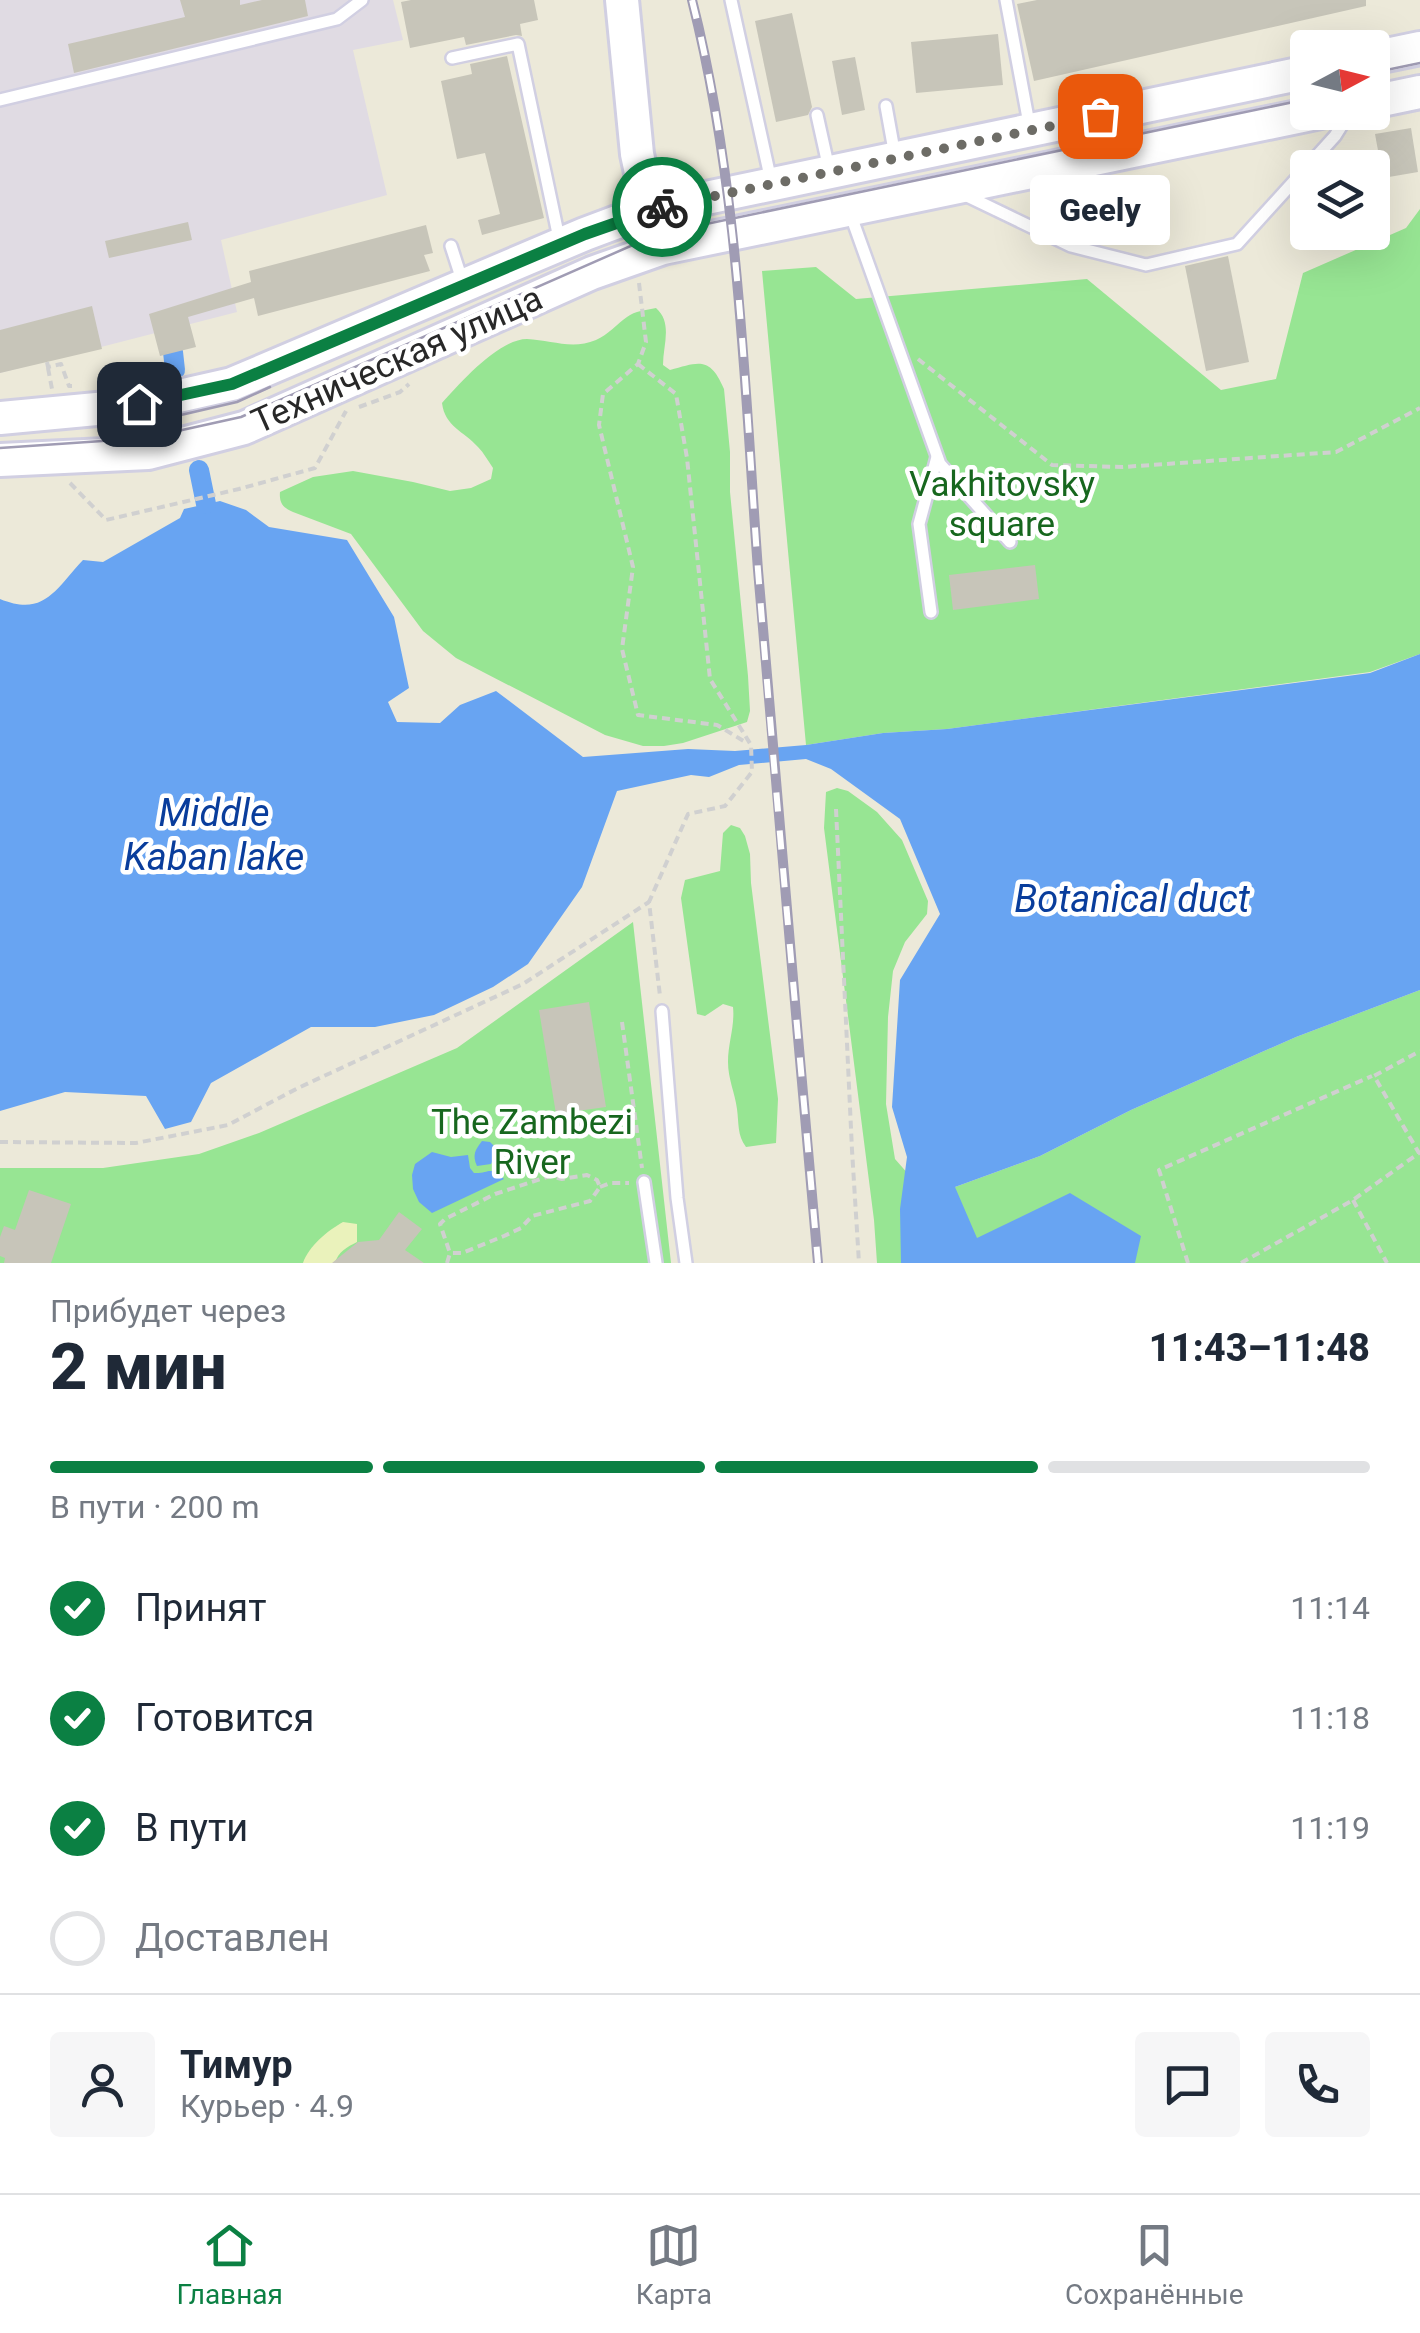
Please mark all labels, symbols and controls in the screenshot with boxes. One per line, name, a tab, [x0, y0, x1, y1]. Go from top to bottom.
north arrow	[1290, 30, 1390, 130]
map controls	[1290, 30, 1390, 250]
pin	[1058, 74, 1143, 159]
icon: bag	[1073, 89, 1128, 144]
button: layers	[1290, 150, 1390, 250]
courier	[612, 157, 712, 257]
callout: Geely	[1030, 176, 1170, 246]
icon: bike	[635, 180, 690, 235]
text: Geely	[1059, 191, 1141, 229]
street label: Техническая улица	[246, 278, 548, 442]
pin	[97, 362, 182, 447]
icon: home	[112, 377, 167, 432]
park label: Vakhitovsky square	[909, 464, 1096, 545]
water label: Middle Kaban lake	[124, 791, 304, 879]
water label: Botanical duct	[1014, 877, 1251, 921]
park label: The Zambezi River	[431, 1102, 633, 1183]
text: Прибудет через	[50, 1292, 286, 1330]
text: 11:43–11:48	[1149, 1326, 1370, 1370]
text: 2 мин	[50, 1329, 227, 1405]
text: В пути · 200 m	[50, 1488, 260, 1526]
icon: check	[50, 1581, 105, 1636]
text: Принят	[135, 1586, 266, 1630]
text: 11:14	[1290, 1589, 1370, 1627]
icon: check	[50, 1691, 105, 1746]
text: Готовится	[135, 1696, 314, 1740]
text: 11:18	[1290, 1699, 1370, 1737]
icon: check	[50, 1801, 105, 1856]
text: В пути	[135, 1806, 248, 1850]
text: 11:19	[1290, 1809, 1370, 1847]
text: Доставлен	[135, 1916, 330, 1960]
button: person	[50, 2032, 155, 2137]
button: chat	[1135, 2032, 1240, 2137]
button: phone	[1265, 2032, 1370, 2137]
text: Тимур	[180, 2043, 293, 2087]
text: Курьер · 4.9	[180, 2087, 354, 2125]
tab: Главная	[176, 2218, 283, 2311]
tab: Карта	[636, 2218, 712, 2311]
tab: Сохранённые	[1065, 2218, 1244, 2311]

